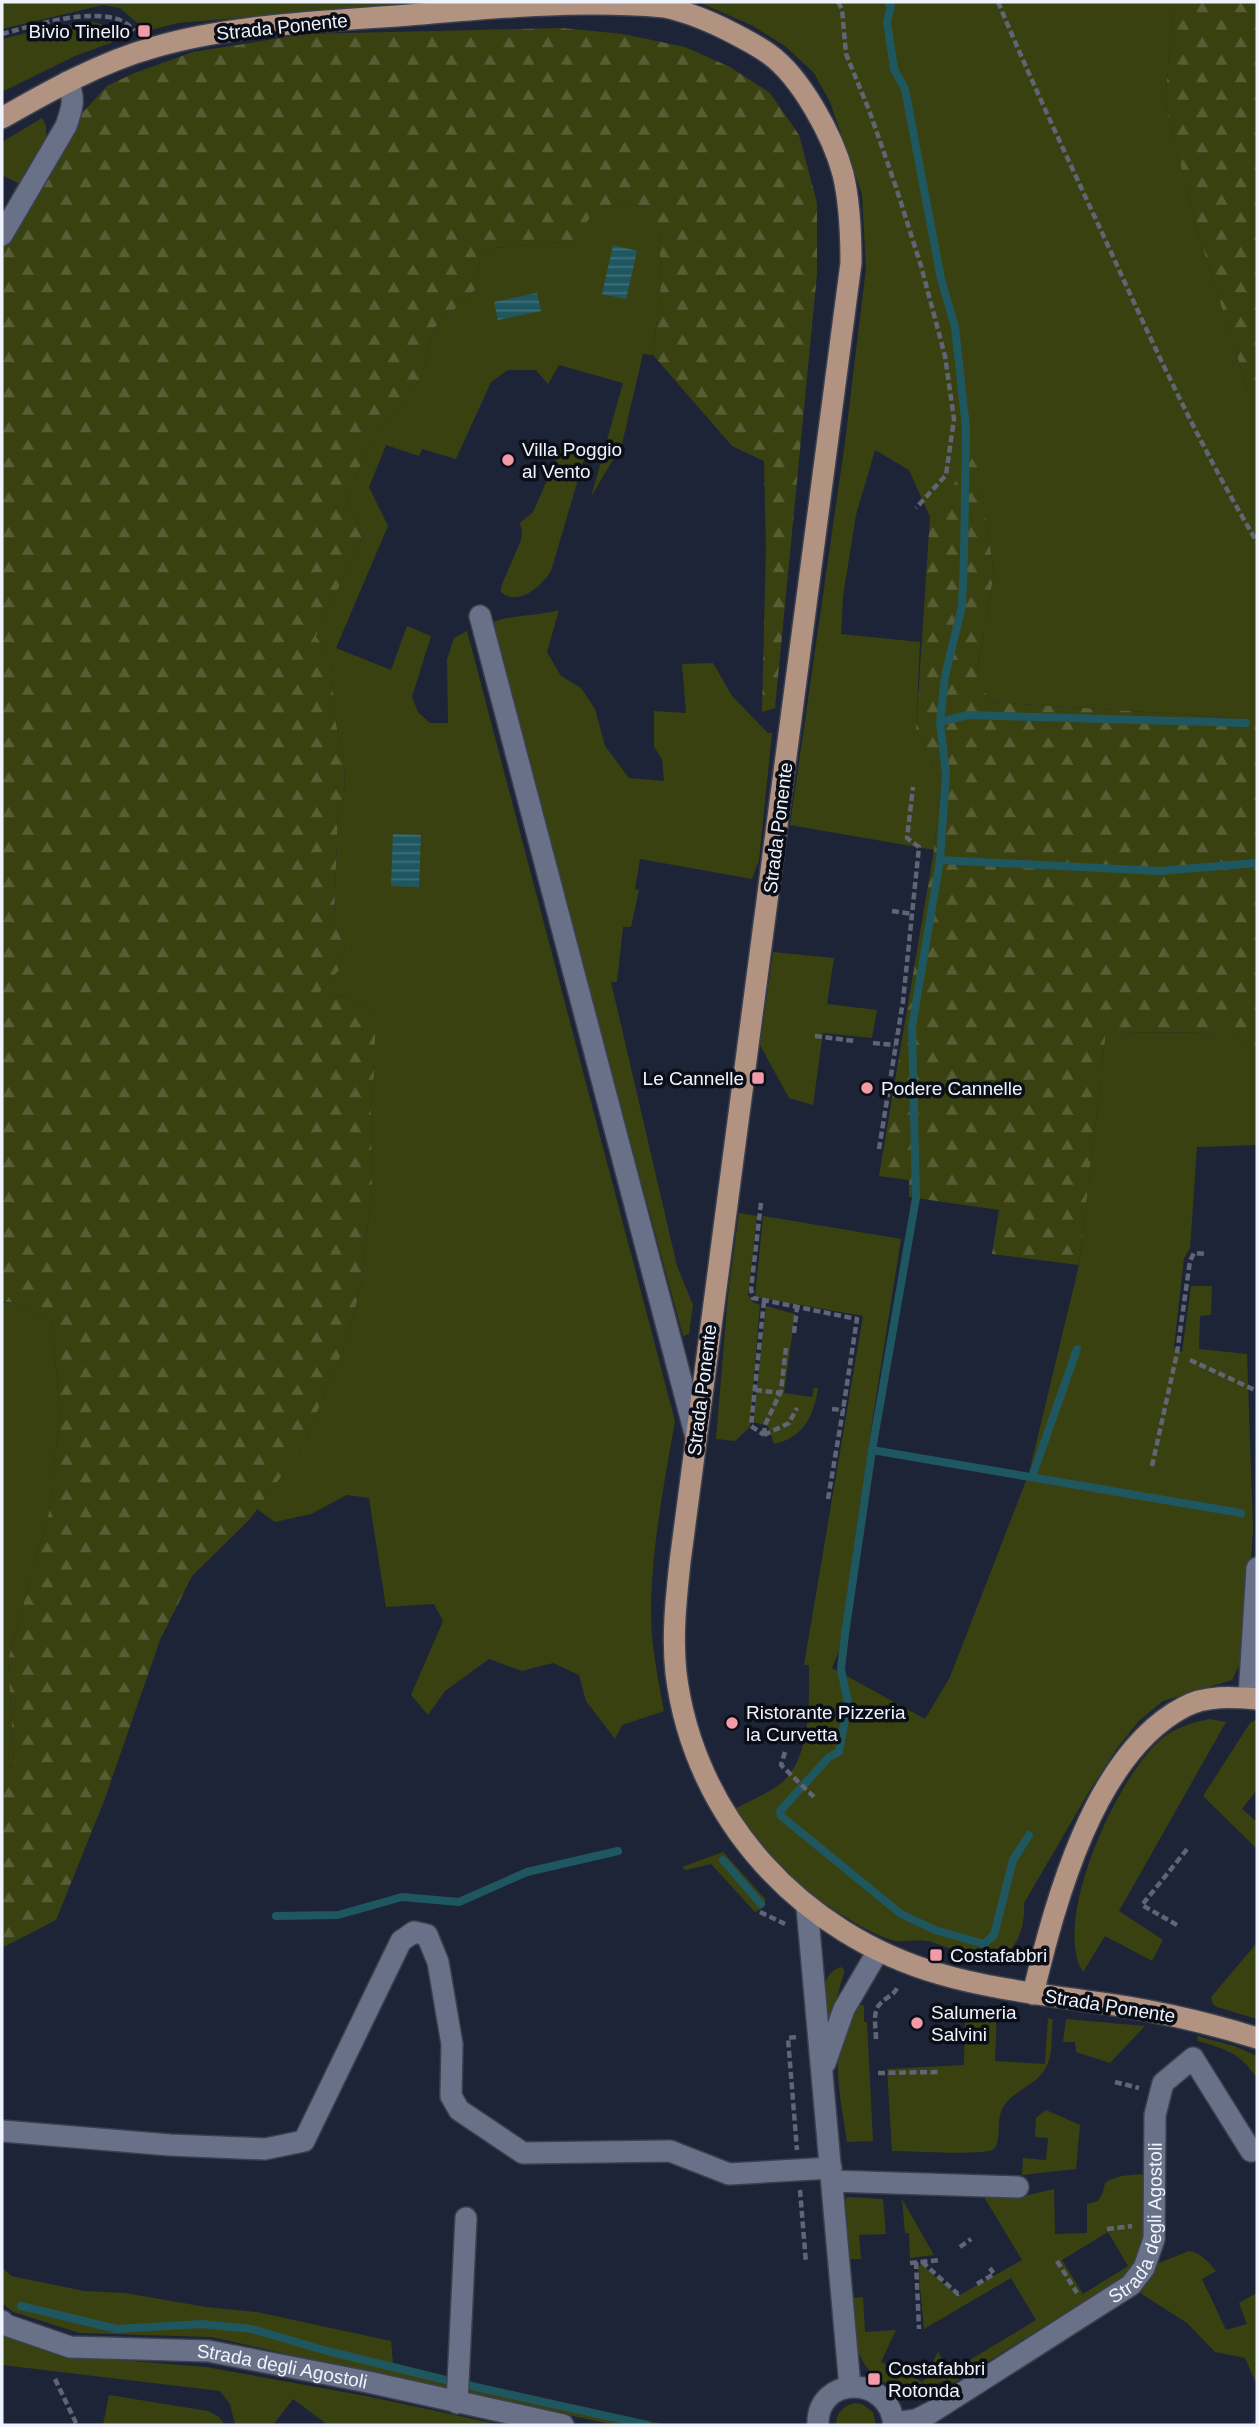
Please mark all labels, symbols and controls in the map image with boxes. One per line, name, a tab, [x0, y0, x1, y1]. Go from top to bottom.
street label: Strada Ponente	[215, 10, 349, 44]
place label: Bivio Tinello	[29, 21, 130, 42]
marker: Bivio Tinello	[136, 23, 152, 39]
place label: Villa Poggio al Vento	[522, 439, 622, 482]
marker: Villa Poggio al Vento	[500, 452, 516, 468]
street label: Strada Ponente	[760, 761, 796, 895]
place label: Le Cannelle	[643, 1068, 744, 1089]
marker: Le Cannelle	[750, 1070, 766, 1086]
place label: Podere Cannelle	[881, 1078, 1023, 1099]
marker: Podere Cannelle	[859, 1080, 875, 1096]
street label: Strada Ponente	[684, 1323, 720, 1457]
place label: Ristorante Pizzeria la Curvetta	[746, 1702, 906, 1745]
marker: Ristorante Pizzeria la Curvetta	[724, 1715, 740, 1731]
place label: Costafabbri	[950, 1945, 1047, 1966]
marker: Costafabbri	[928, 1947, 944, 1963]
street label: Strada Ponente	[1043, 1985, 1177, 2027]
place label: Salumeria Salvini	[931, 2002, 1017, 2045]
marker: Salumeria Salvini	[909, 2015, 925, 2031]
street label: Strada degli Agostoli	[1104, 2142, 1165, 2307]
street label: Strada degli Agostoli	[197, 2340, 369, 2392]
place label: Costafabbri Rotonda	[888, 2358, 985, 2401]
marker: Costafabbri Rotonda	[866, 2371, 882, 2387]

